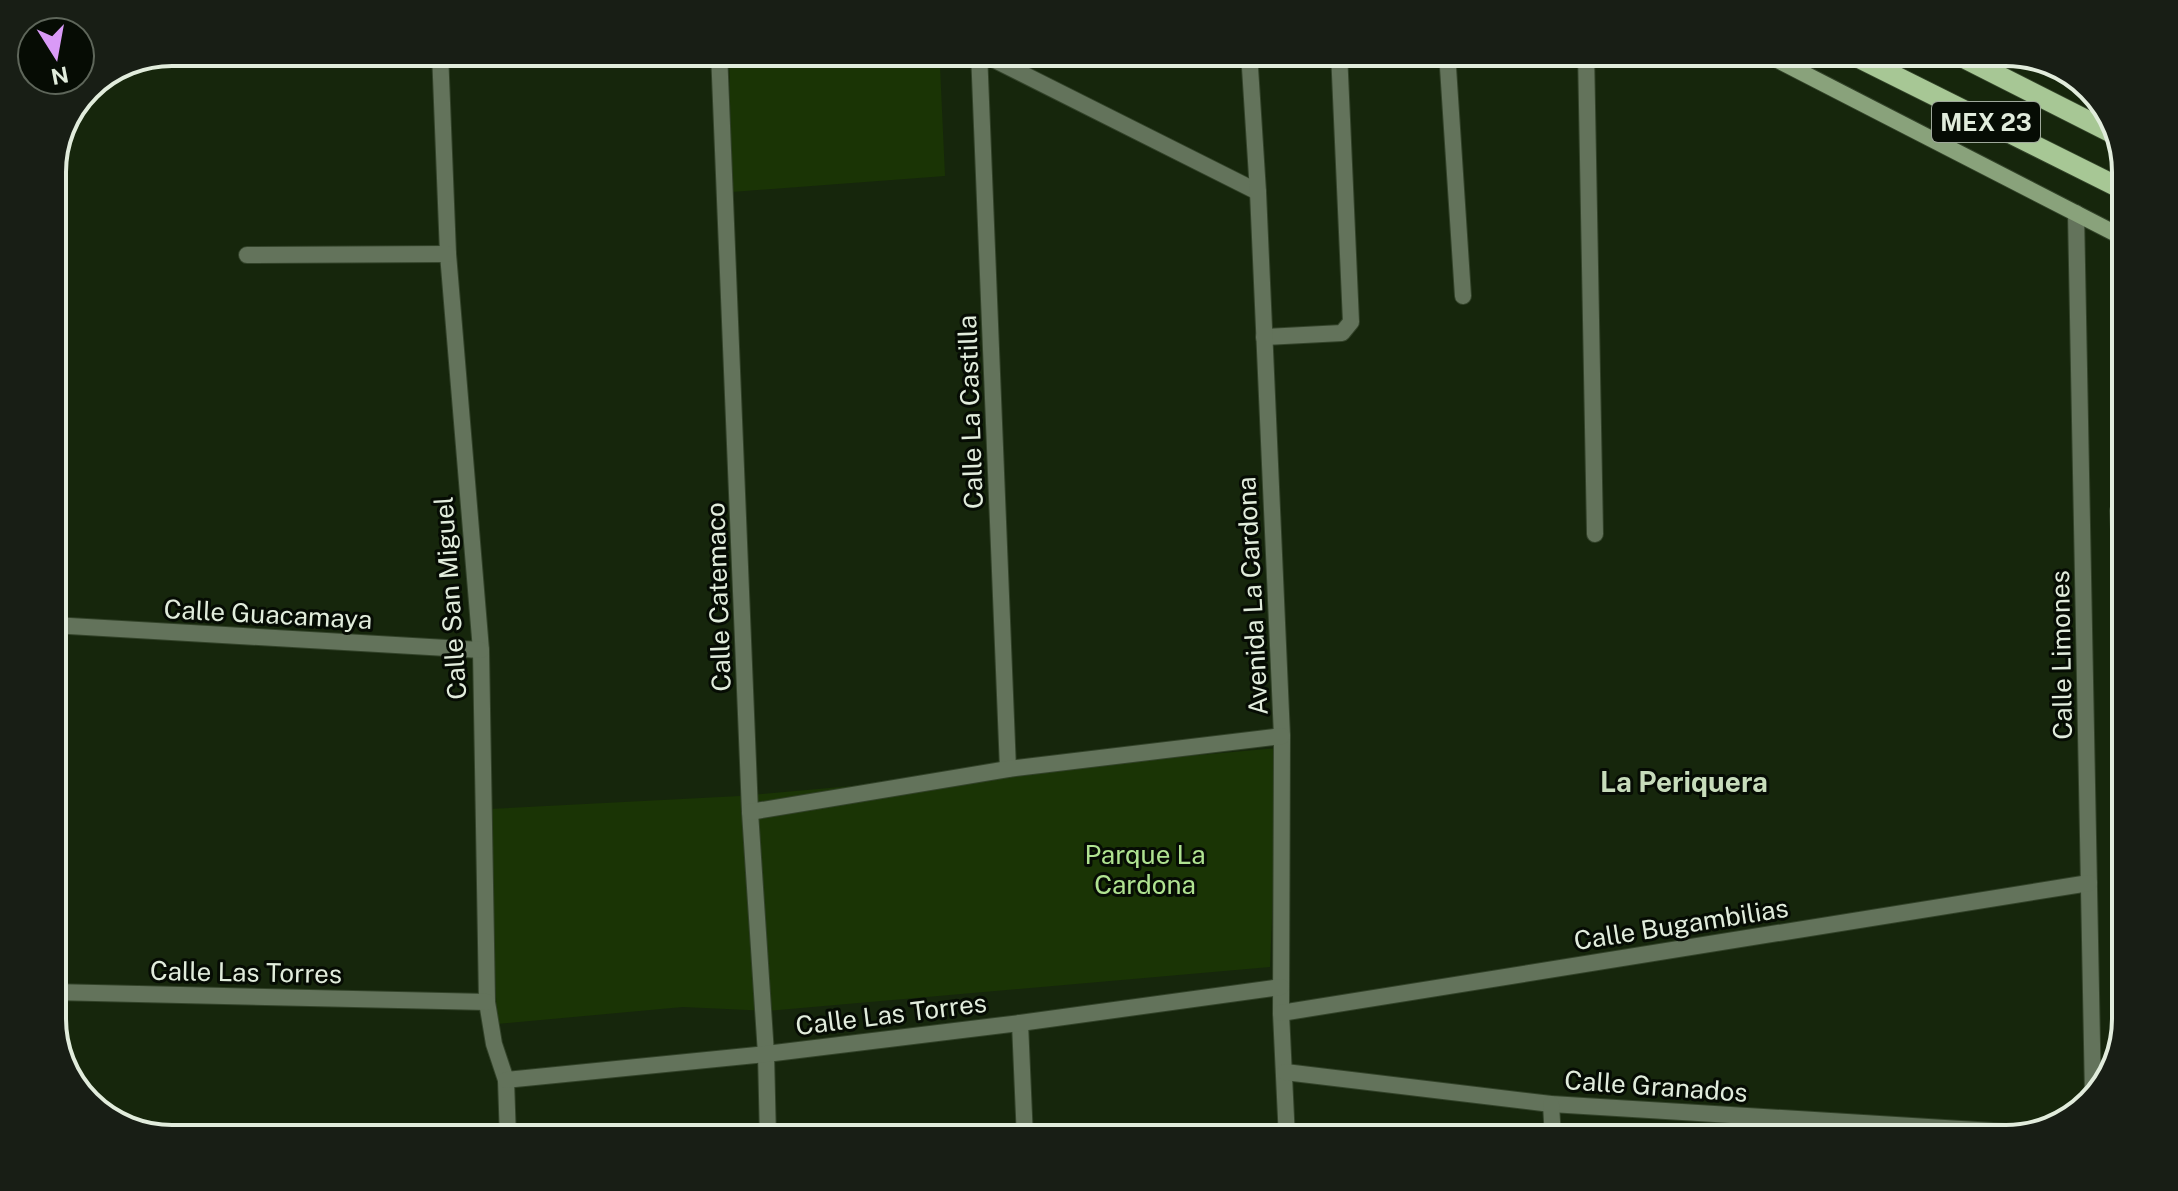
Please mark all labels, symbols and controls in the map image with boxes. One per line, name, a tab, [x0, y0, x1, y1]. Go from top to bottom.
north arrow	[16, 16, 96, 96]
text: N	[49, 61, 71, 90]
road number: MEX 23	[1932, 102, 2040, 142]
street label: Calle La Castilla	[951, 314, 989, 510]
street label: Avenida La Cardona	[1230, 476, 1274, 716]
street label: Calle San Miguel	[427, 495, 473, 701]
street label: Calle Catemaco	[699, 502, 737, 692]
street label: Calle Limones	[2044, 570, 2078, 740]
street label: Calle Guacamaya	[163, 593, 373, 635]
district label: La Periquera	[1600, 765, 1768, 798]
park label: Parque La Cardona	[1084, 839, 1206, 900]
street label: Calle Bugambilias	[1572, 892, 1790, 956]
street label: Calle Las Torres	[150, 955, 342, 989]
street label: Calle Las Torres	[794, 987, 988, 1041]
street label: Calle Granados	[1563, 1064, 1749, 1108]

